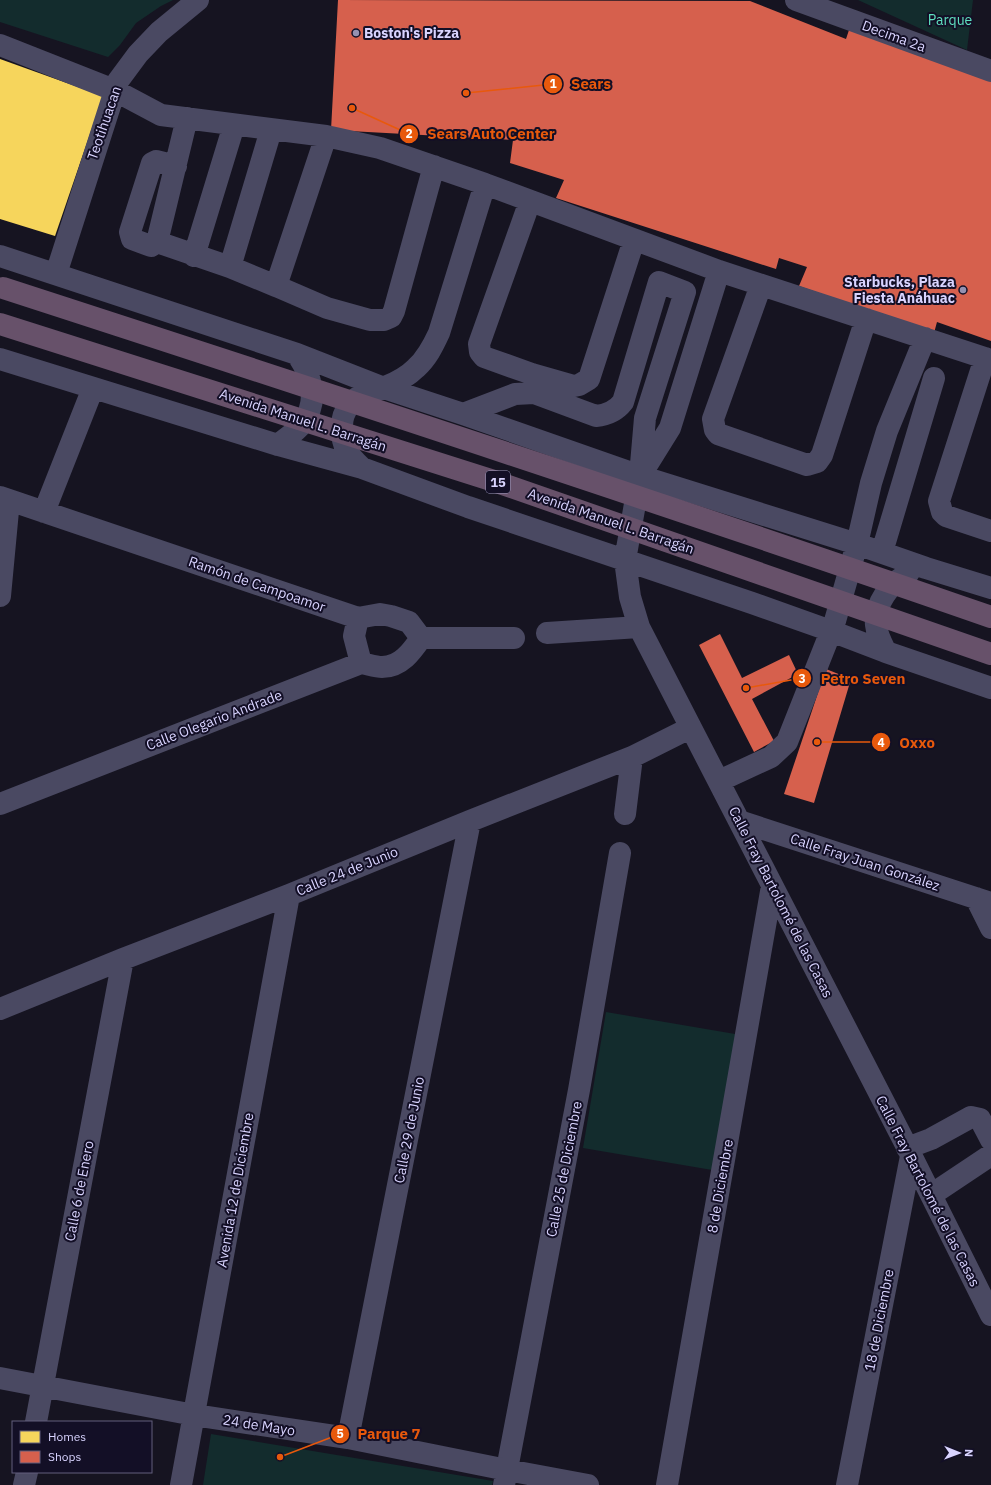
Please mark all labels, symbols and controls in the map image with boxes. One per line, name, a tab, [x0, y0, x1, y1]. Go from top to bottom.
park label: Parque	[928, 11, 973, 29]
street label: Decima 2a	[860, 16, 929, 56]
place label: Boston's Pizza	[364, 24, 459, 42]
marker: Boston's Pizza	[351, 28, 361, 38]
callout: Sears	[543, 70, 619, 97]
text: Sears	[571, 74, 611, 93]
text: 1	[549, 76, 557, 91]
street label: Teotihuacan	[83, 84, 125, 162]
callout: Sears Auto Center	[399, 120, 562, 147]
text: Sears Auto Center	[427, 124, 555, 143]
text: 2	[405, 126, 413, 141]
place label: Starbucks, Plaza Fiesta Anáhuac	[844, 273, 955, 307]
marker: Starbucks, Plaza Fiesta Anáhuac	[958, 285, 968, 295]
street label: Avenida Manuel L. Barragán	[217, 384, 389, 456]
road number: 15	[486, 471, 510, 493]
street label: Avenida Manuel L. Barragán	[526, 484, 696, 558]
street label: Ramón de Campoamor	[186, 552, 328, 616]
callout: Petro Seven	[792, 665, 913, 692]
text: Petro Seven	[821, 669, 905, 688]
text: 3	[798, 671, 806, 686]
street label: Calle Olegario Andrade	[143, 686, 285, 754]
callout: Oxxo	[871, 729, 943, 756]
text: Oxxo	[899, 733, 935, 752]
text: 4	[877, 735, 885, 750]
street label: Calle Fray Bartolomé de las Casas	[725, 803, 837, 1001]
street label: Calle Fray Juan González	[788, 829, 943, 895]
street label: Calle 24 de Junio	[293, 842, 401, 900]
street label: Calle 29 de Junio	[390, 1075, 428, 1185]
street label: Calle Fray Bartolomé de las Casas	[872, 1092, 984, 1290]
street label: Calle 25 de Diciembre	[542, 1099, 586, 1239]
street label: Avenida 12 de Diciembre	[213, 1111, 258, 1269]
street label: 8 de Diciembre	[703, 1137, 737, 1234]
street label: Calle 6 de Enero	[60, 1139, 98, 1243]
street label: 18 de Diciembre	[860, 1267, 898, 1372]
street label: 24 de Mayo	[222, 1410, 296, 1440]
callout: Parque 7	[330, 1420, 429, 1447]
legend	[12, 1421, 152, 1473]
text: Parque 7	[357, 1424, 421, 1443]
text: 5	[336, 1426, 344, 1441]
text: Homes	[48, 1429, 86, 1444]
north arrow	[939, 1433, 979, 1473]
text: Shops	[48, 1449, 81, 1464]
text: N	[962, 1449, 976, 1457]

